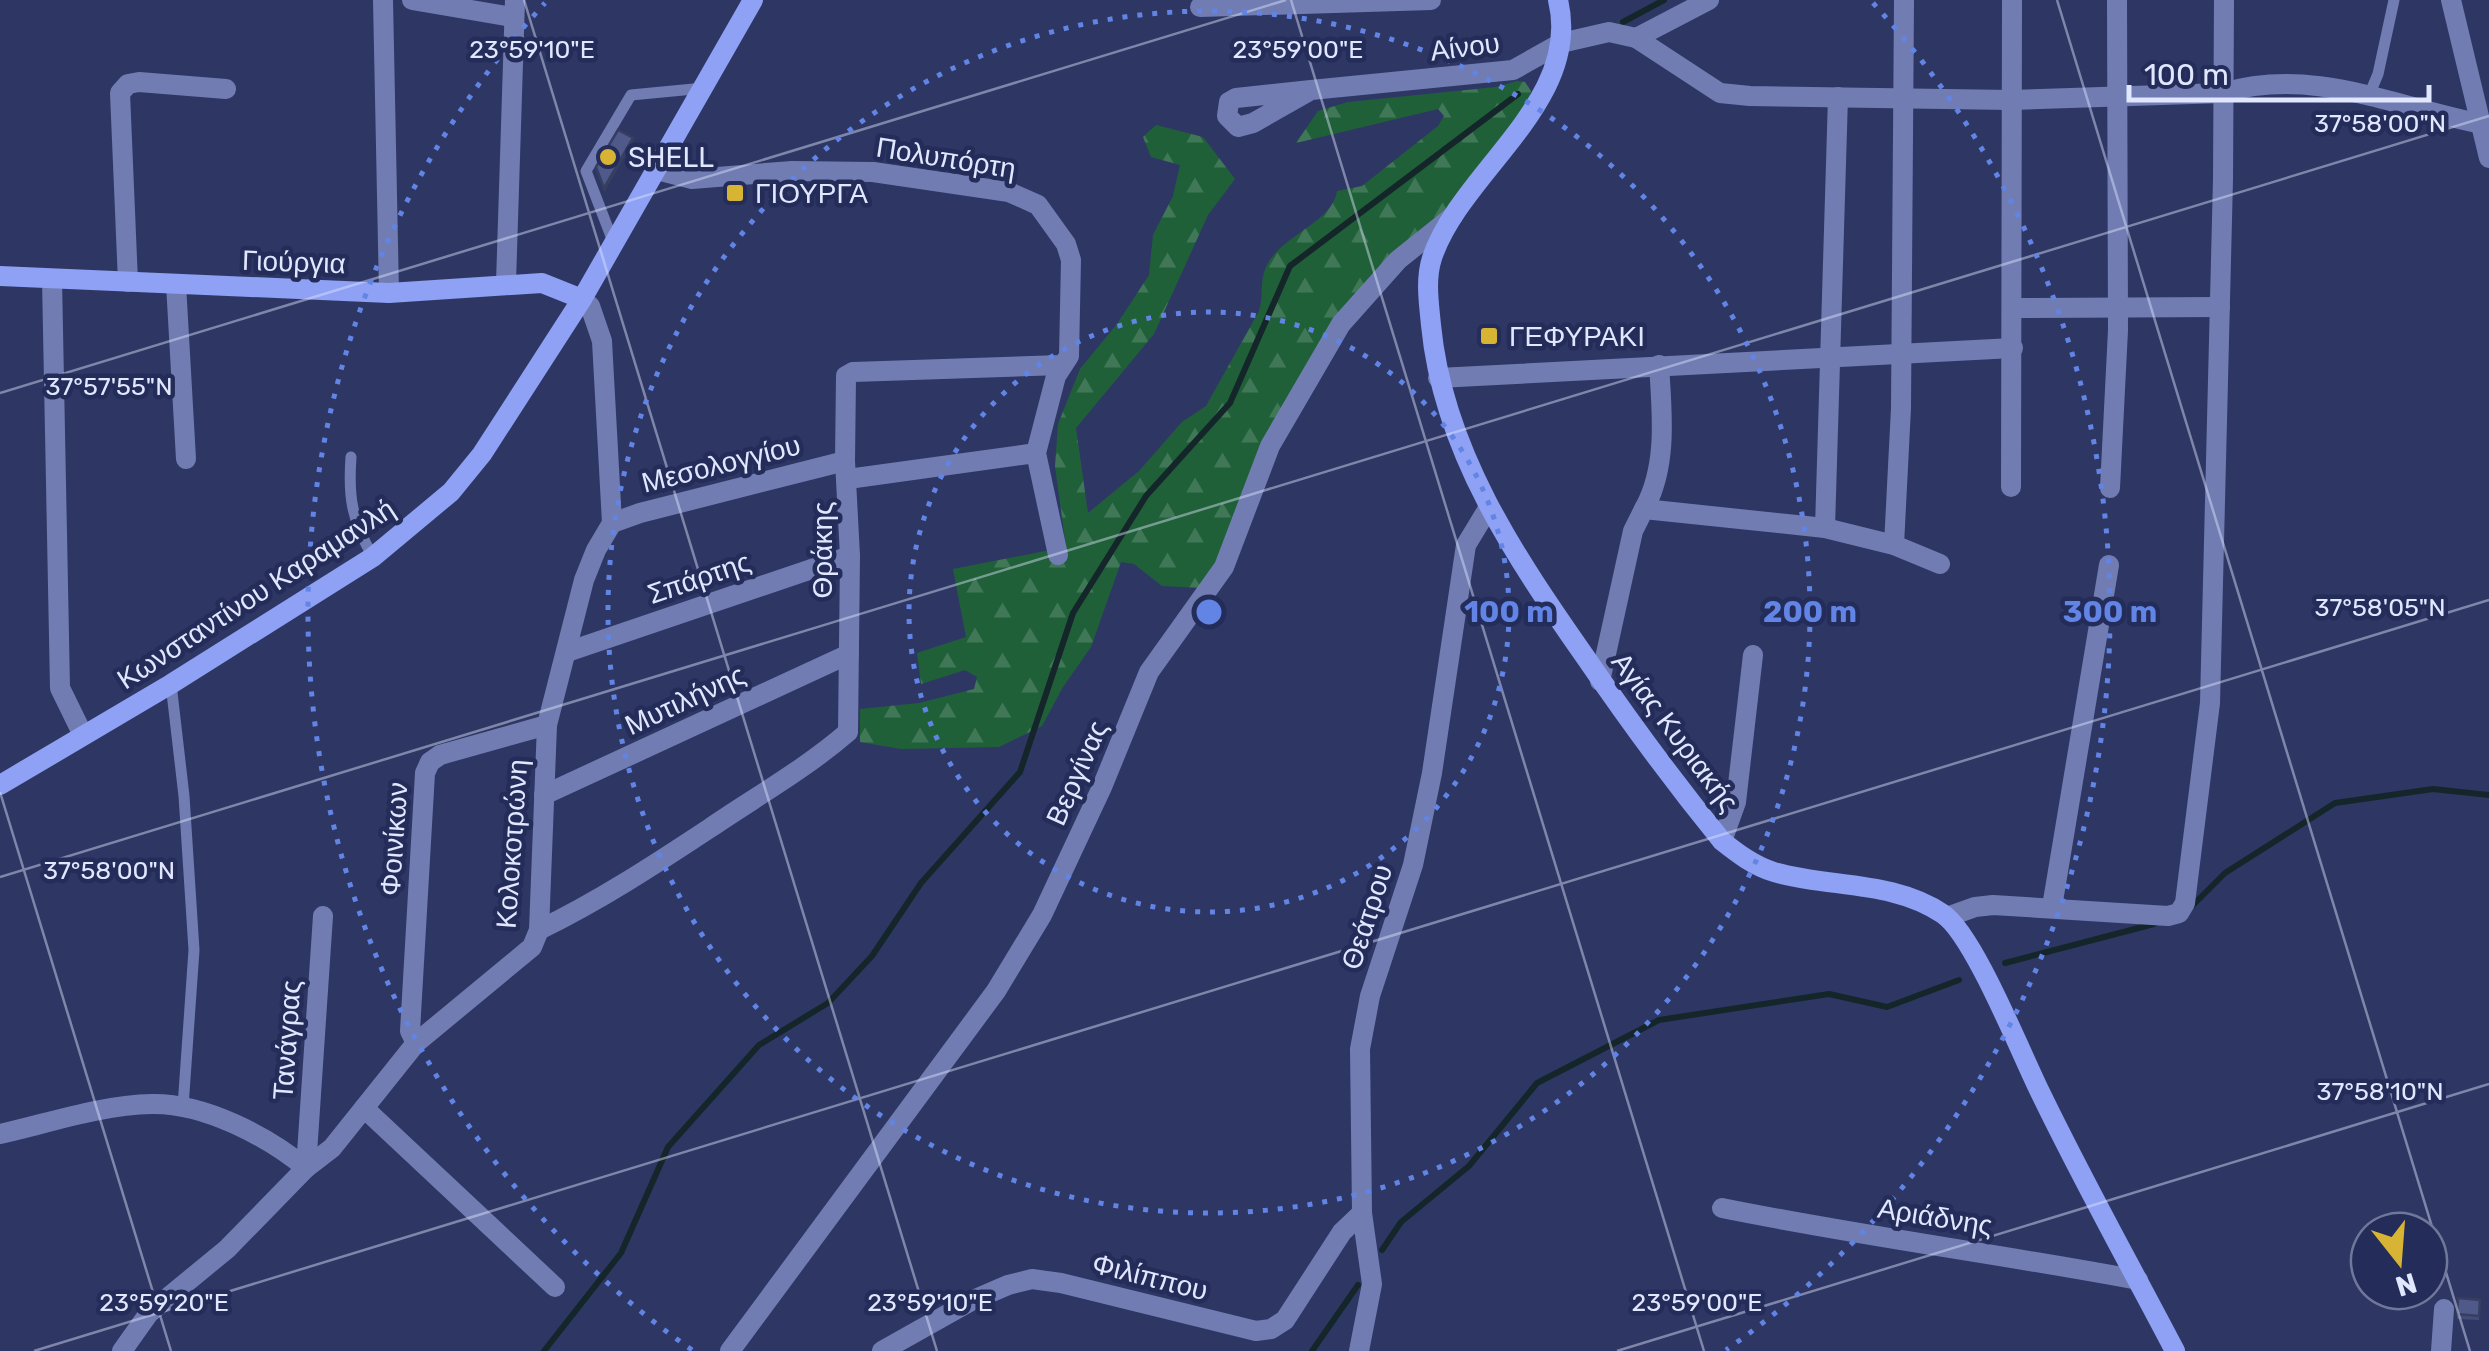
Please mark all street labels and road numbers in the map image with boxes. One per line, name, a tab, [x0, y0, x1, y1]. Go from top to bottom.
street label: Αίνου	[1428, 26, 1502, 68]
street label: Πολυπόρτη	[874, 131, 1018, 185]
street label: Γιούργια	[242, 244, 346, 280]
street label: Μεσολογγίου	[638, 428, 804, 500]
street label: Κωνσταντίνου Καραμανλή	[111, 492, 401, 696]
street label: Θράκης	[806, 502, 839, 598]
street label: Σπάρτης	[643, 545, 755, 611]
street label: Αγίας Κυριακής	[1605, 646, 1745, 818]
street label: Μυτιλήνης	[620, 658, 750, 742]
street label: Βεργίνας	[1039, 716, 1115, 830]
street label: Κολοκοτρώνη	[490, 758, 534, 930]
street label: Φοινίκων	[374, 781, 414, 897]
street label: Θεάτρου	[1335, 860, 1399, 974]
street label: Τανάγρας	[266, 979, 308, 1101]
street label: Αριάδνης	[1875, 1192, 1995, 1242]
street label: Φιλίππου	[1089, 1247, 1211, 1307]

